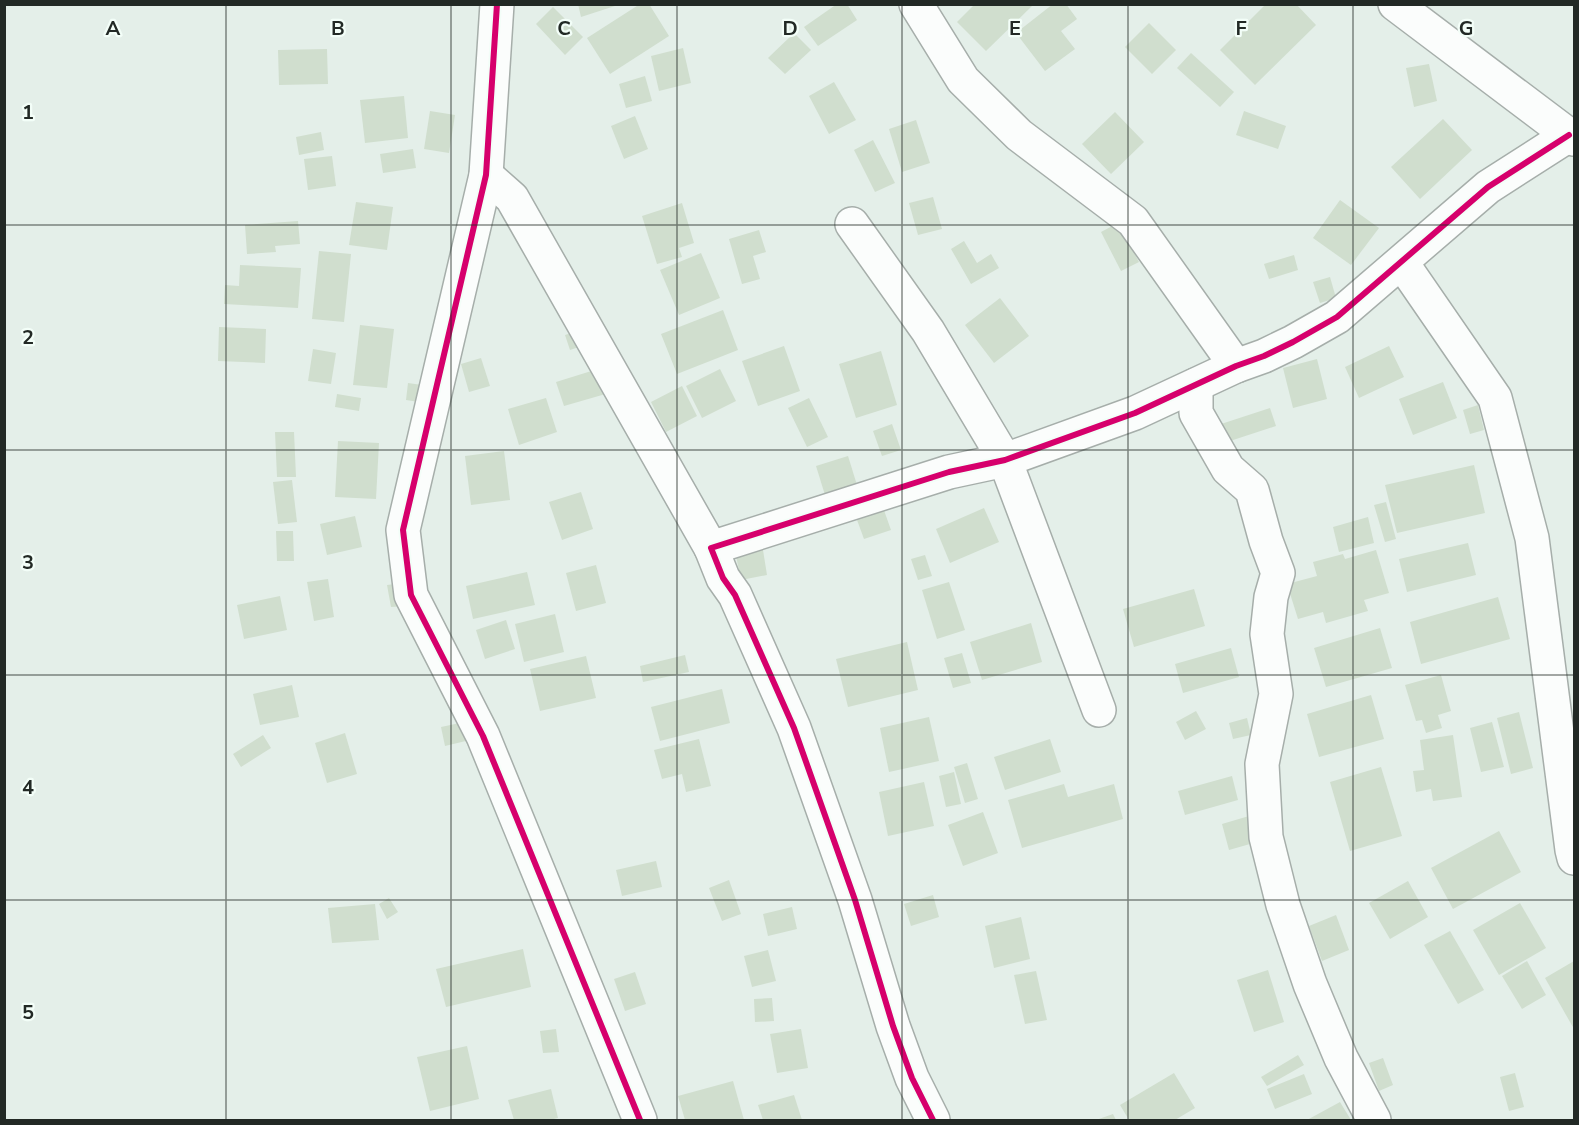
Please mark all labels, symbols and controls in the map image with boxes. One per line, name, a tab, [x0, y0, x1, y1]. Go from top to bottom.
text: A	[106, 15, 121, 42]
text: B	[331, 15, 345, 42]
text: C	[557, 15, 571, 42]
text: D	[782, 15, 798, 42]
text: E	[1009, 15, 1021, 42]
text: F	[1235, 15, 1247, 42]
text: G	[1459, 15, 1473, 42]
text: 1	[22, 99, 34, 126]
text: 2	[22, 324, 34, 351]
text: 3	[22, 549, 34, 576]
text: 4	[22, 774, 34, 801]
text: 5	[22, 999, 34, 1026]

